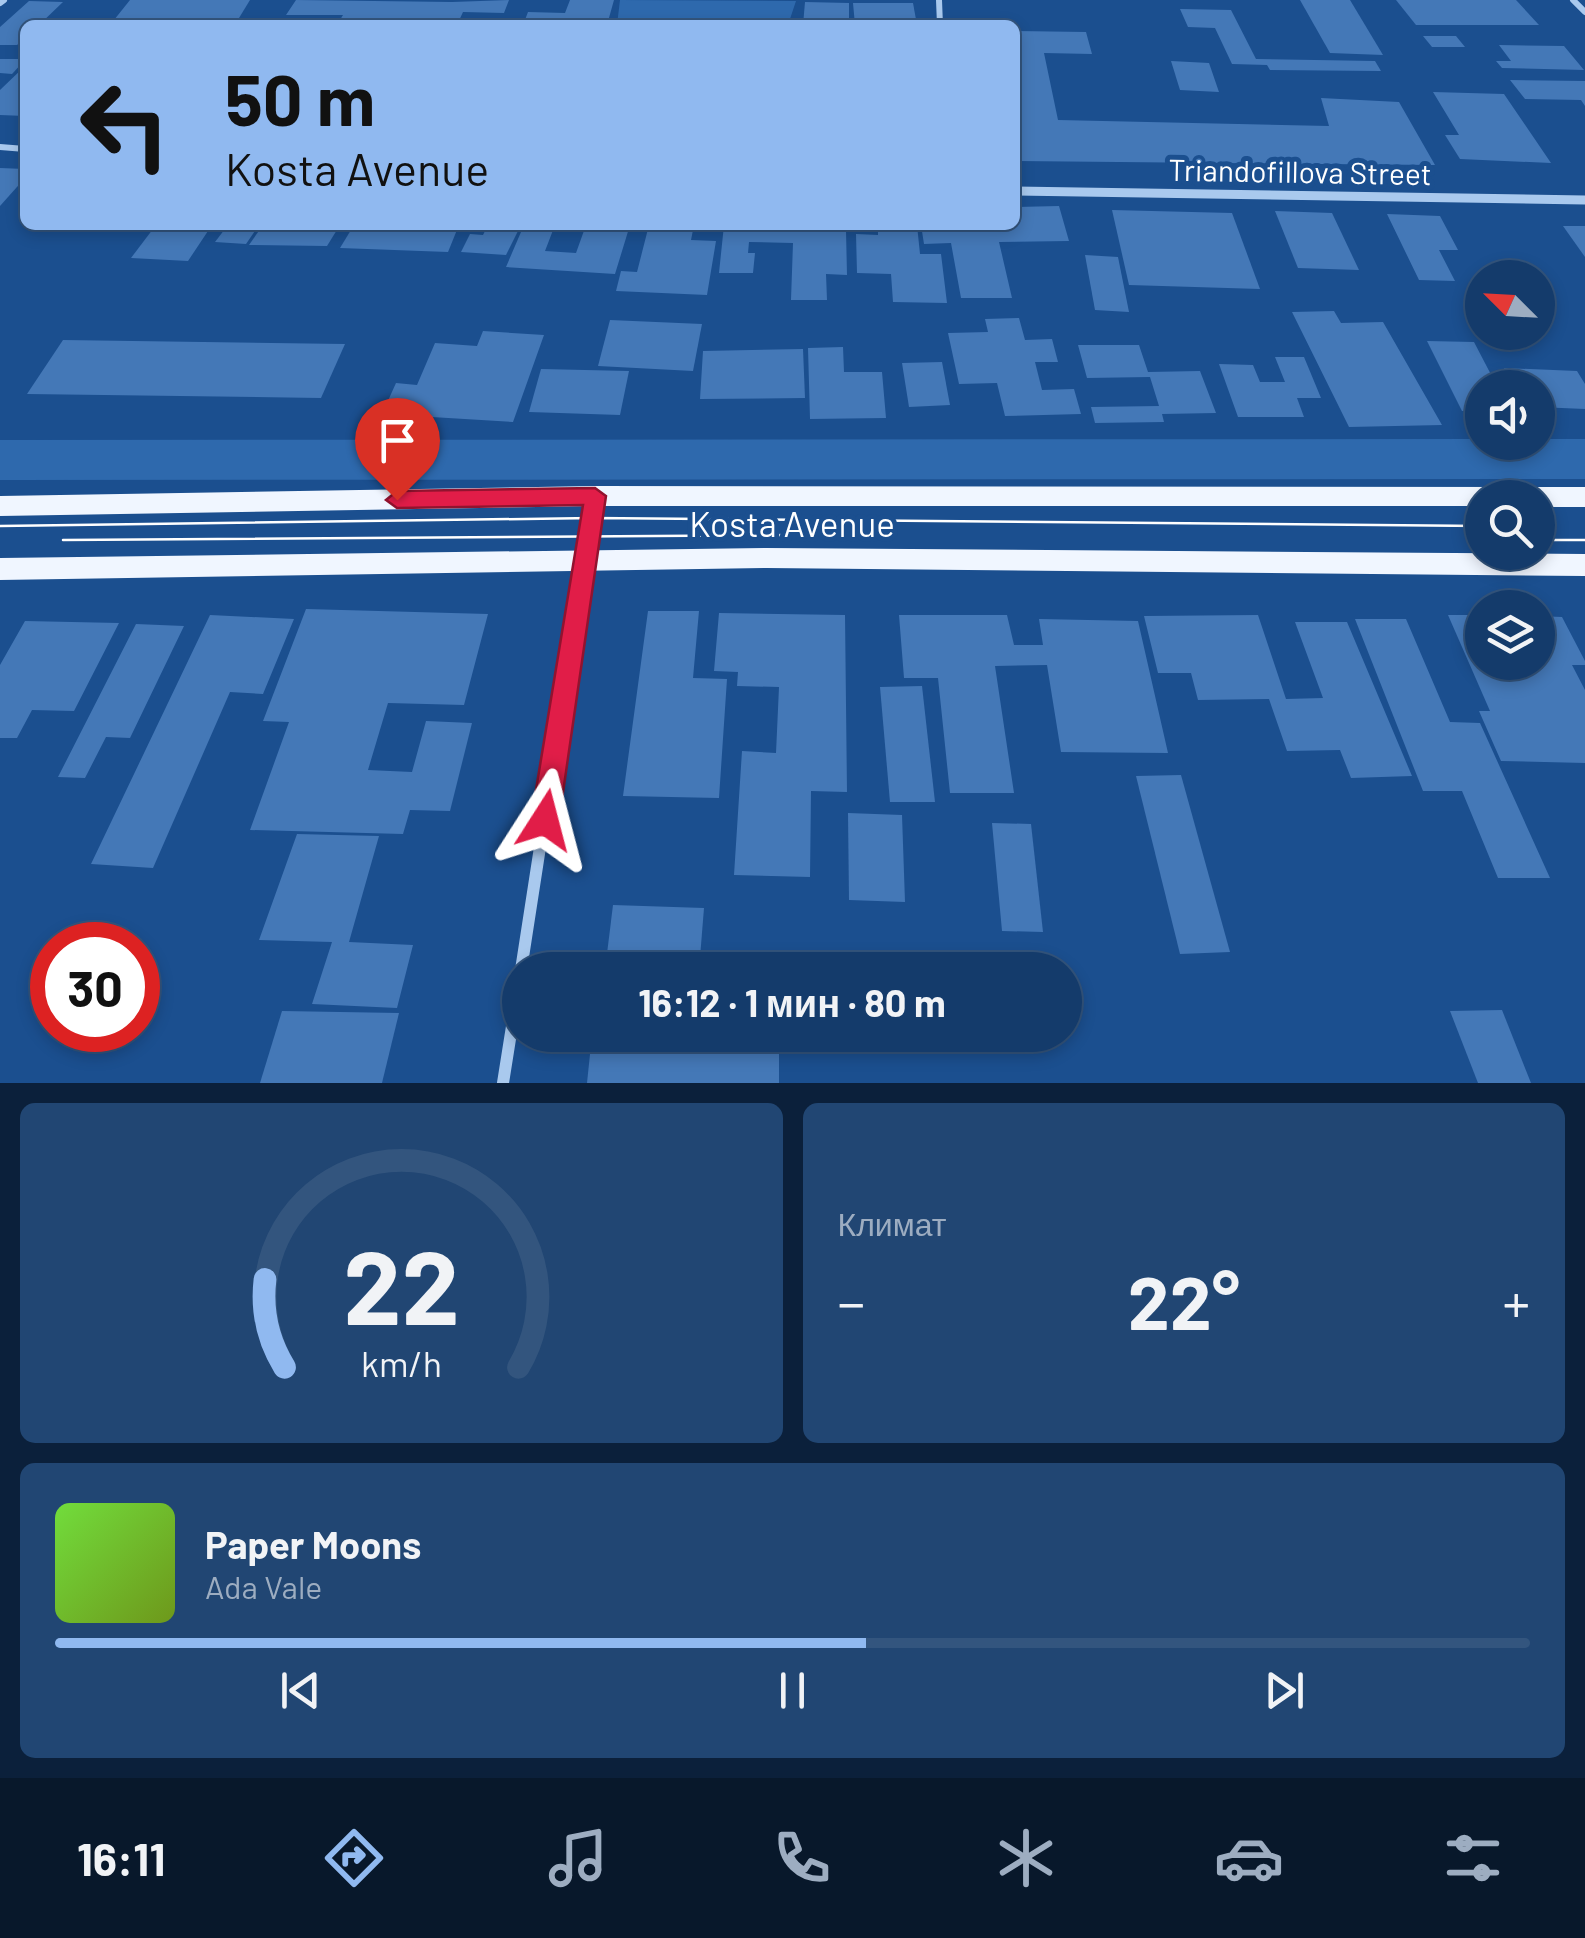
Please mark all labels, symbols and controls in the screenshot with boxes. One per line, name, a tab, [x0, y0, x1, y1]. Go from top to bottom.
text: 50 m	[225, 56, 375, 140]
icon: left	[60, 60, 190, 190]
text: Kosta Avenue	[225, 141, 489, 195]
street label: Triandofillova Street	[1168, 151, 1432, 191]
north arrow	[1465, 260, 1555, 350]
map controls	[1465, 260, 1555, 680]
button: sound	[1465, 370, 1555, 460]
pin	[355, 398, 440, 501]
icon: arrive	[370, 413, 425, 468]
button: search	[1465, 480, 1555, 570]
street label: Kosta Avenue	[689, 502, 895, 544]
button: layers	[1465, 590, 1555, 680]
position arrow	[493, 768, 597, 872]
speed limit sign: 30	[30, 922, 160, 1052]
text: 16:12 · 1 мин · 80 m	[638, 979, 946, 1025]
text: Климат	[838, 1204, 946, 1242]
text: 22	[343, 1221, 459, 1346]
text: 22°	[1128, 1255, 1240, 1345]
text: −	[838, 1268, 865, 1334]
text: +	[1502, 1268, 1530, 1334]
text: km/h	[361, 1341, 442, 1384]
text: Paper Moons	[205, 1521, 421, 1567]
text: Ada Vale	[205, 1567, 322, 1605]
icon: previous	[273, 1663, 328, 1718]
icon: pause	[765, 1663, 820, 1718]
icon: next	[1257, 1663, 1312, 1718]
icon: directions	[319, 1823, 389, 1893]
icon: music	[543, 1823, 613, 1893]
icon: phone	[767, 1823, 837, 1893]
icon: climate	[991, 1823, 1061, 1893]
icon: car	[1214, 1823, 1284, 1893]
icon: filters	[1438, 1823, 1508, 1893]
text: 16:11	[77, 1831, 166, 1885]

